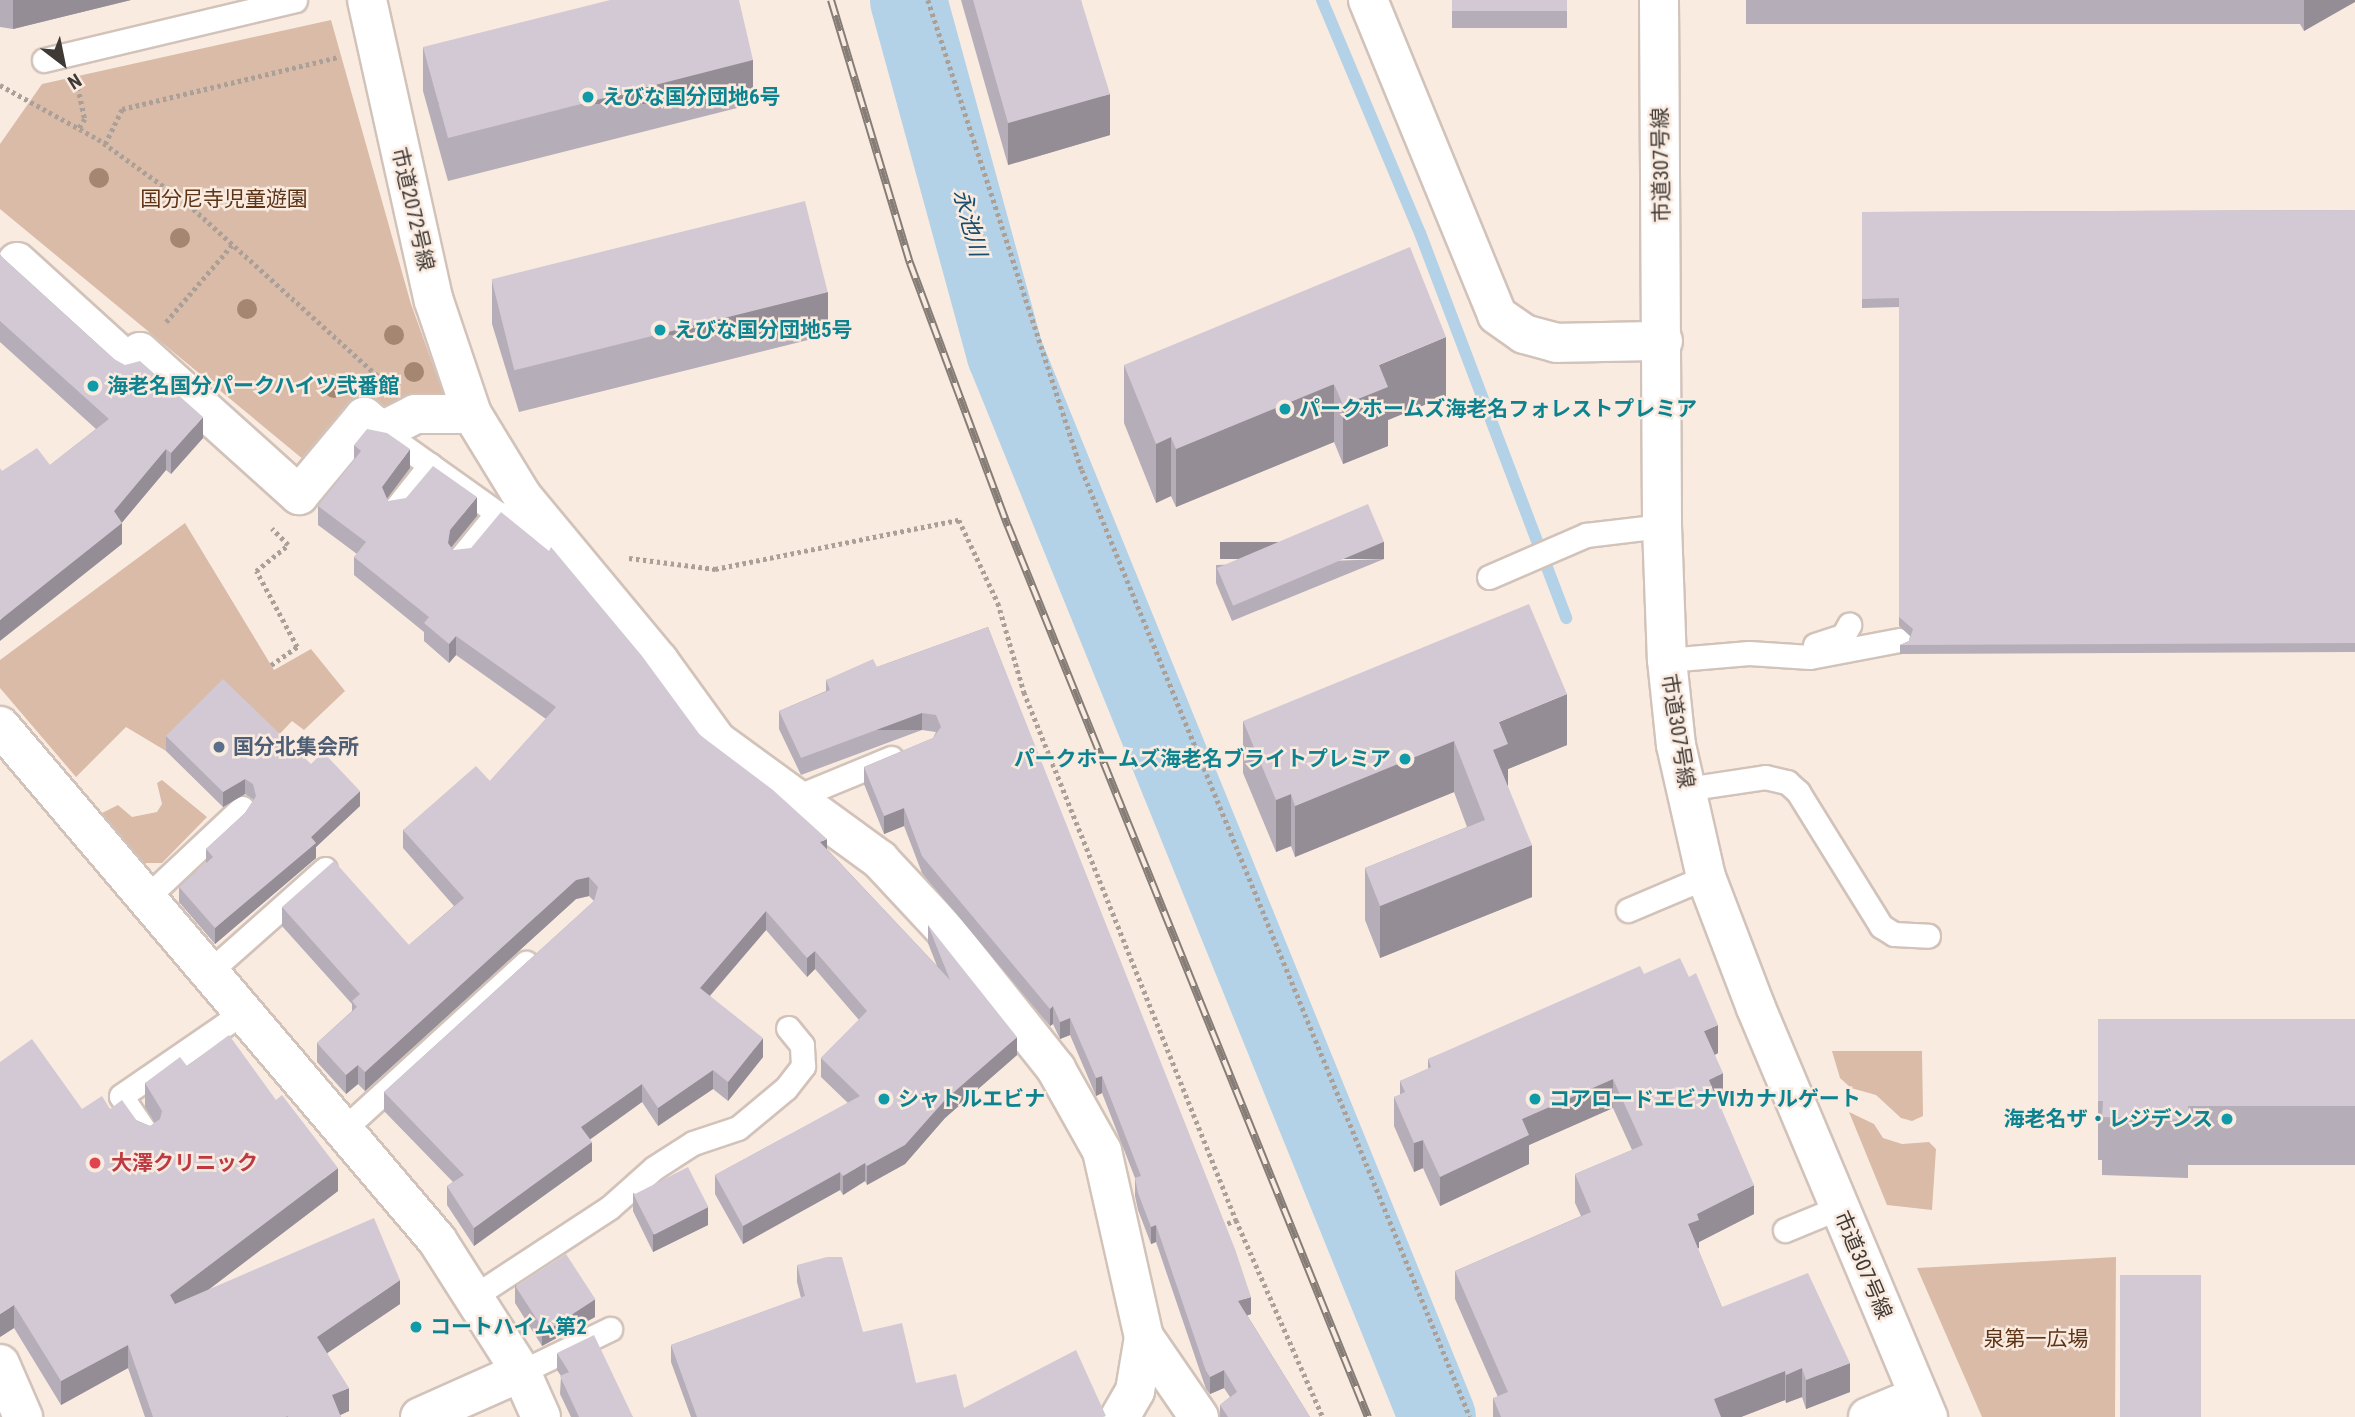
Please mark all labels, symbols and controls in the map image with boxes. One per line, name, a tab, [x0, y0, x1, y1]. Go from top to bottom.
north arrow	[28, 28, 98, 98]
text: N	[63, 68, 85, 94]
place label: えびな国分団地6号	[602, 84, 781, 110]
marker: えびな国分団地6号	[580, 89, 596, 105]
street label: 市道307号線	[1647, 107, 1675, 223]
street label: 市道2072号線	[387, 145, 439, 273]
park label: 国分尼寺児童遊園	[140, 186, 308, 212]
water label: 永池川	[947, 186, 991, 260]
place label: えびな国分団地5号	[674, 317, 853, 343]
marker: えびな国分団地5号	[652, 322, 668, 338]
place label: 海老名国分パークハイツ弐番館	[107, 373, 401, 399]
marker: 海老名国分パークハイツ弐番館	[85, 378, 101, 394]
place label: パークホームズ海老名フォレストプレミア	[1299, 396, 1698, 422]
marker: パークホームズ海老名フォレストプレミア	[1277, 401, 1293, 417]
street label: 市道307号線	[1657, 672, 1699, 790]
place label: 国分北集会所	[233, 734, 359, 760]
marker: 国分北集会所	[211, 739, 227, 755]
place label: パークホームズ海老名ブライトプレミア	[1013, 746, 1391, 772]
marker: パークホームズ海老名ブライトプレミア	[1397, 751, 1413, 767]
place label: シャトルエビナ	[898, 1086, 1045, 1112]
place label: コアロードエビナVIカナルゲート	[1549, 1086, 1861, 1112]
marker: シャトルエビナ	[876, 1091, 892, 1107]
marker: コアロードエビナVIカナルゲート	[1527, 1091, 1543, 1107]
place label: 海老名ザ・レジデンス	[2003, 1106, 2213, 1132]
marker: 海老名ザ・レジデンス	[2219, 1111, 2235, 1127]
place label: 大澤クリニック	[111, 1150, 258, 1176]
marker: 大澤クリニック	[85, 1153, 105, 1173]
street label: 市道307号線	[1829, 1207, 1897, 1323]
place label: コートハイム第2	[430, 1314, 588, 1340]
marker: コートハイム第2	[408, 1319, 424, 1335]
park label: 泉第一広場	[1984, 1326, 2088, 1352]

